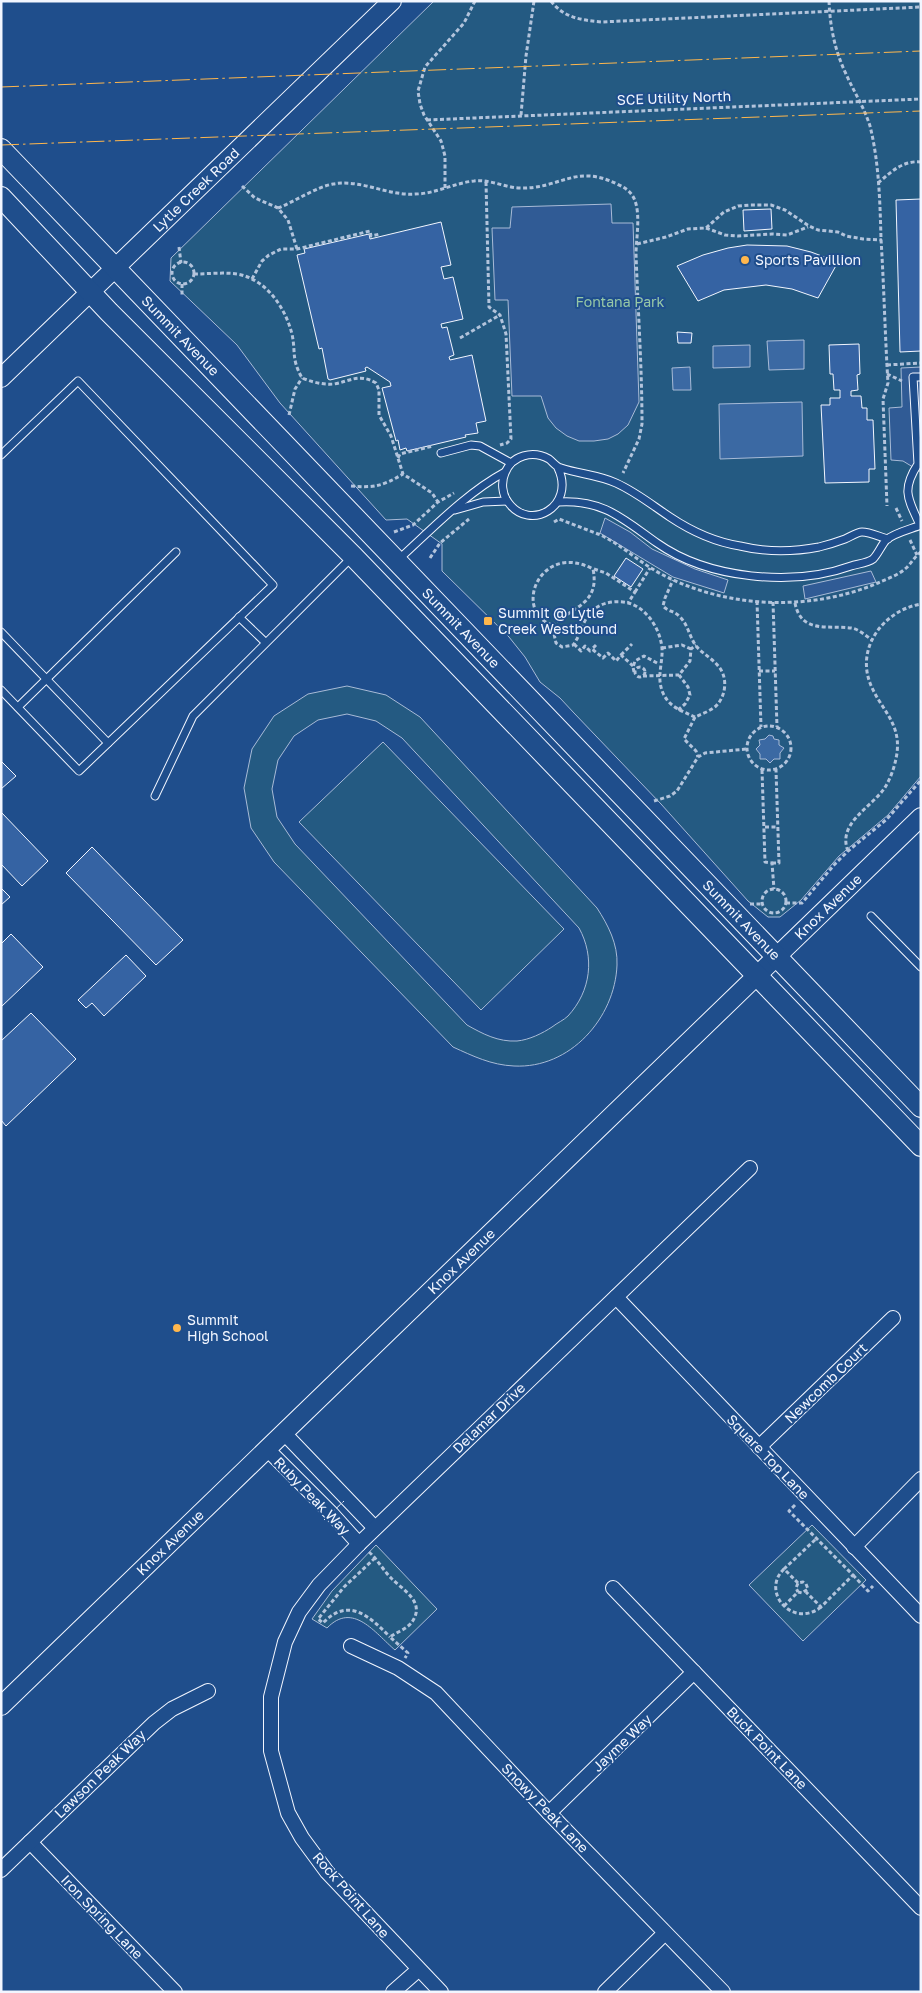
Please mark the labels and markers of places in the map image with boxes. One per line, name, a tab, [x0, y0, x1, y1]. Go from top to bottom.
place label: Sports Pavillion	[755, 251, 861, 268]
marker: Sports Pavillion	[739, 254, 751, 266]
place label: Summit @ Lytle Creek Westbound	[498, 604, 617, 637]
marker: Summit @ Lytle Creek Westbound	[482, 615, 494, 627]
place label: Summit High School	[187, 1311, 269, 1344]
marker: Summit High School	[171, 1322, 183, 1334]

